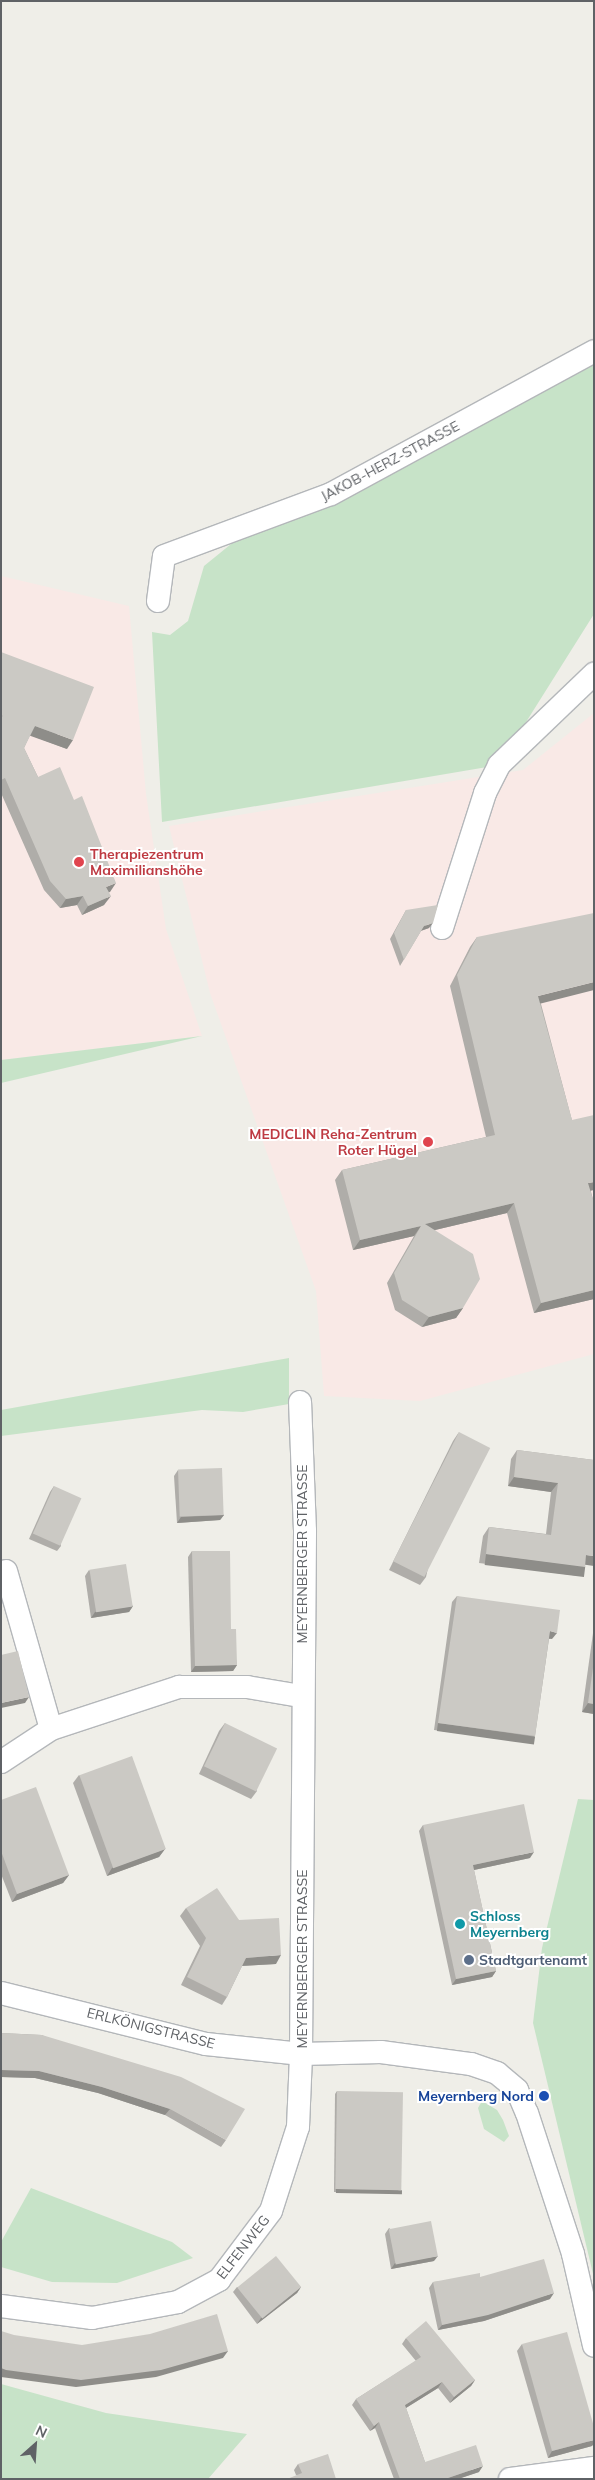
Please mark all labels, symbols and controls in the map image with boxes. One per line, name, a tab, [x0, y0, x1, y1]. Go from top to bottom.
street label: JAKOB-HERZ-STRASSE	[318, 417, 462, 505]
place label: Therapiezentrum Maximilianshöhe	[90, 846, 204, 879]
marker: Therapiezentrum Maximilianshöhe	[72, 855, 86, 869]
place label: MEDICLIN Reha-Zentrum Roter Hügel	[249, 1126, 417, 1158]
marker: MEDICLIN Reha-Zentrum Roter Hügel	[421, 1135, 435, 1149]
street label: MEYERNBERGER STRASSE	[294, 1465, 310, 1643]
street label: MEYERNBERGER STRASSE	[294, 1870, 310, 2048]
place label: Schloss Meyernberg	[470, 1908, 549, 1940]
marker: Schloss Meyernberg	[454, 1918, 466, 1930]
place label: Stadtgartenamt	[479, 1952, 587, 1968]
marker: Stadtgartenamt	[463, 1954, 475, 1966]
street label: ERLKÖNIGSTRASSE	[85, 2004, 217, 2052]
place label: Meyernberg Nord	[418, 2088, 534, 2104]
marker: Meyernberg Nord	[538, 2090, 550, 2102]
street label: ELFENWEG	[213, 2212, 273, 2282]
north arrow	[10, 2420, 60, 2470]
text: N	[33, 2421, 50, 2442]

